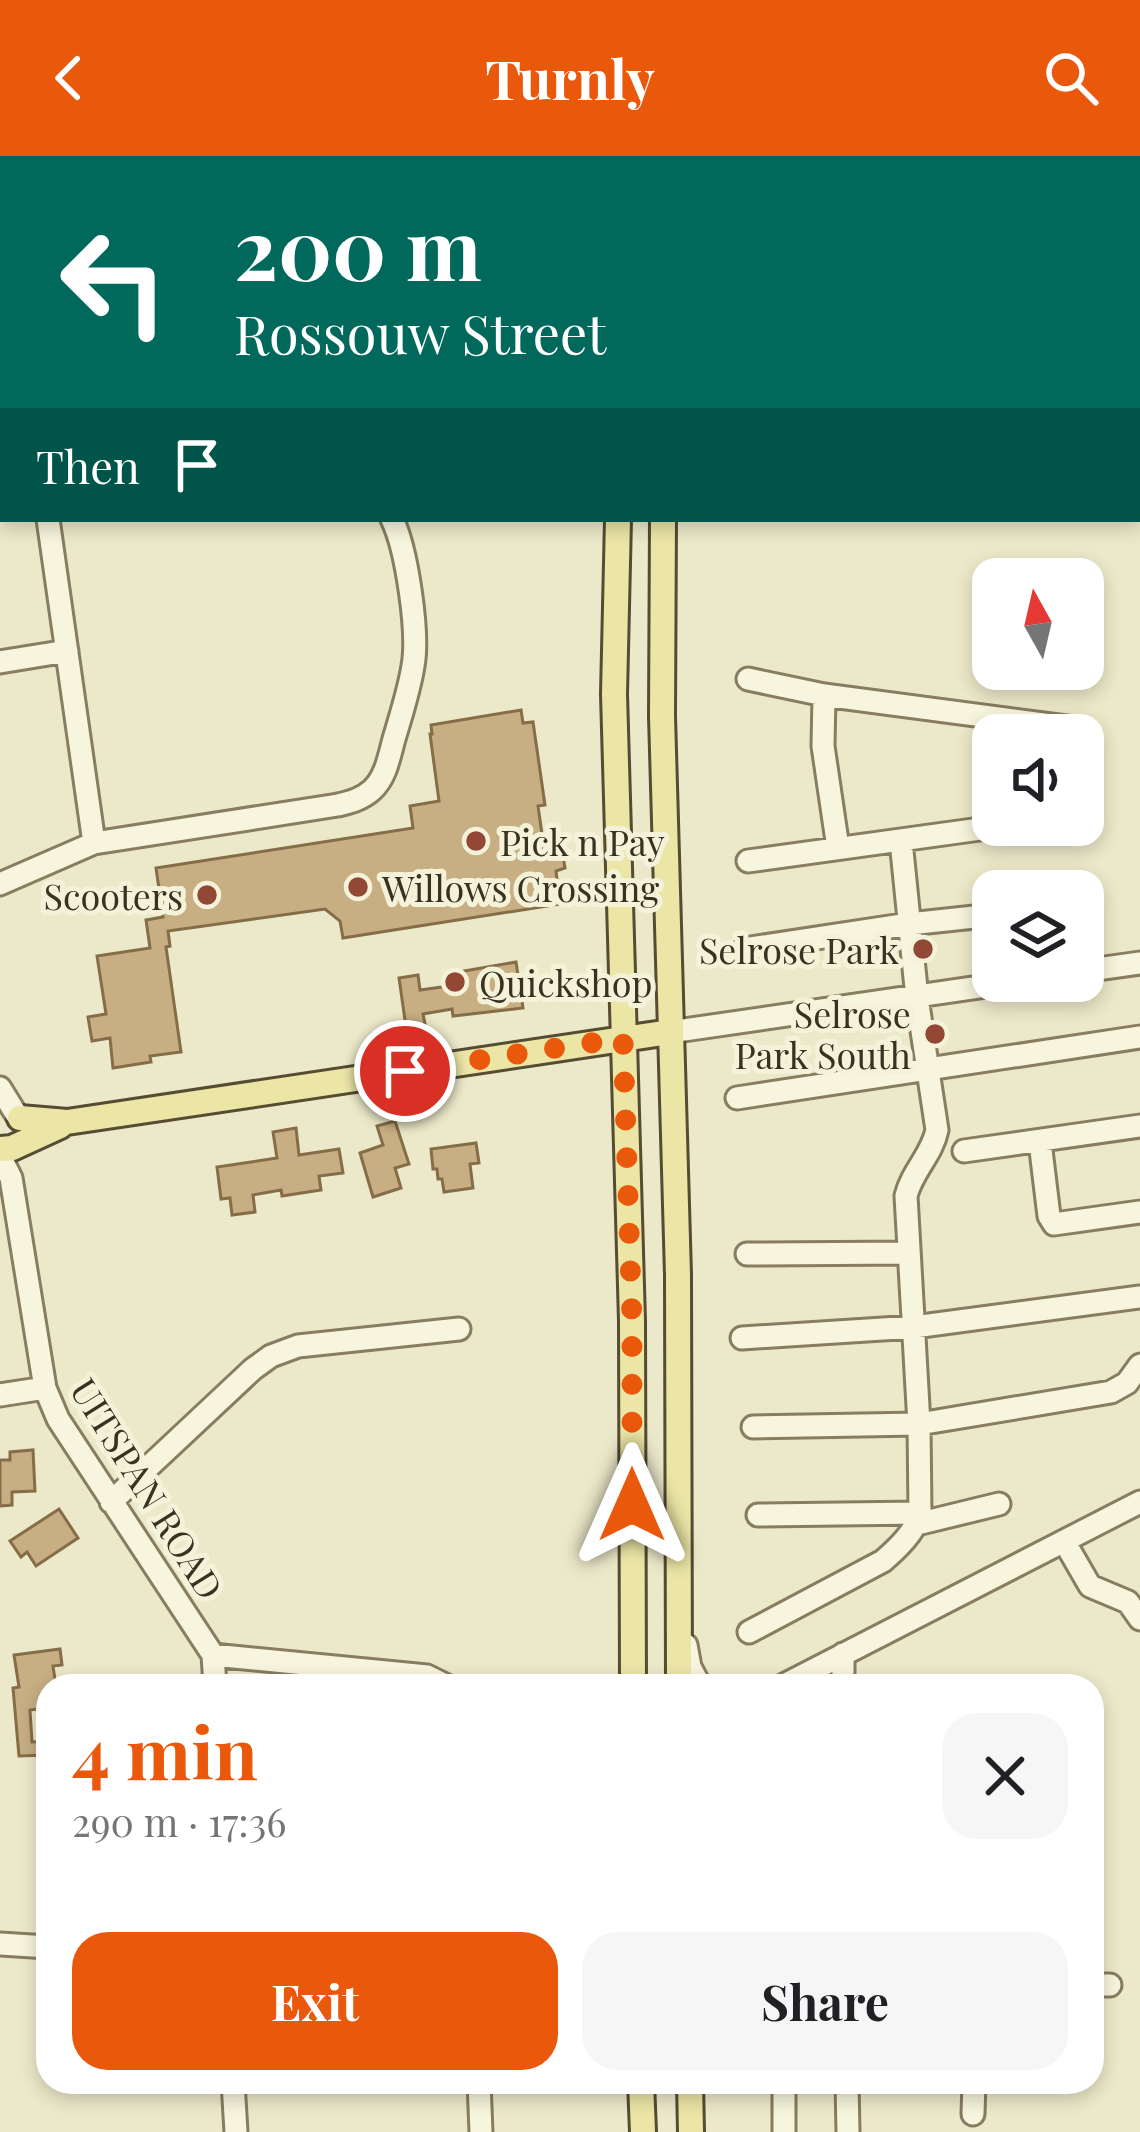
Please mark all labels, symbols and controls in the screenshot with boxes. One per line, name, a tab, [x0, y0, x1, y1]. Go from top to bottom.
text: Turnly	[485, 42, 655, 114]
icon: back	[36, 45, 102, 111]
icon: search	[1038, 45, 1104, 111]
text: 200 m	[234, 190, 482, 302]
icon: left	[36, 204, 192, 360]
text: Rossouw Street	[234, 297, 606, 369]
icon: arrive	[164, 432, 230, 498]
text: Then	[36, 435, 140, 495]
north arrow	[972, 558, 1104, 690]
map controls	[972, 558, 1104, 1002]
button: sound	[972, 714, 1104, 846]
place label: Pick n Pay	[500, 817, 665, 865]
marker: Pick n Pay	[463, 828, 489, 854]
place label: Willows Crossing	[381, 863, 659, 911]
button: layers	[972, 870, 1104, 1002]
place label: Scooters	[44, 871, 183, 919]
marker: Willows Crossing	[345, 874, 371, 900]
marker: Scooters	[194, 882, 220, 908]
place label: Selrose Park	[699, 925, 899, 973]
marker: Selrose Park	[910, 936, 936, 962]
place label: Quickshop	[479, 958, 652, 1006]
marker: Quickshop	[442, 969, 468, 995]
place label: Selrose Park South	[735, 989, 911, 1078]
pin	[354, 1020, 456, 1122]
marker: Selrose Park South	[922, 1021, 948, 1047]
icon: arrive	[372, 1038, 438, 1104]
street label: UITSPAN ROAD	[61, 1368, 235, 1608]
position arrow	[569, 1442, 695, 1568]
text: 4 min	[72, 1702, 258, 1798]
button: close	[942, 1713, 1068, 1839]
text: 290 m · 17:36	[72, 1795, 286, 1847]
button: Exit	[72, 1932, 558, 2070]
button: Share	[582, 1932, 1068, 2070]

